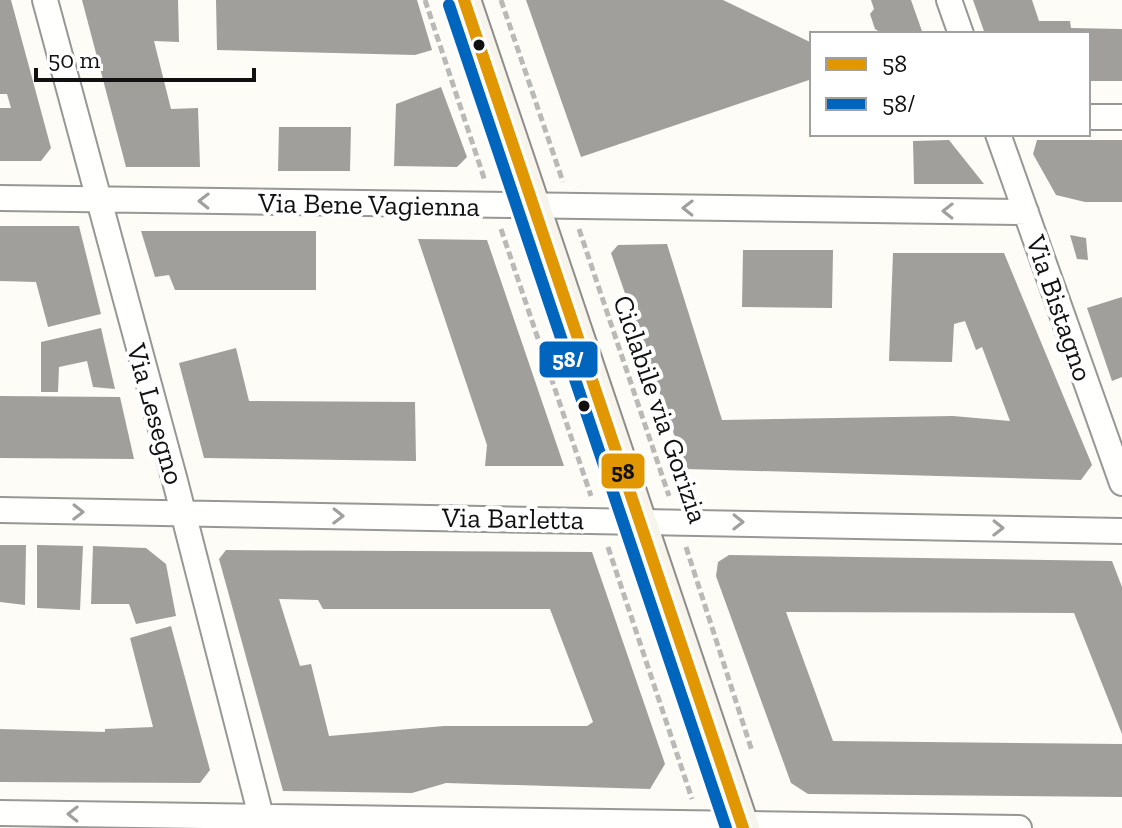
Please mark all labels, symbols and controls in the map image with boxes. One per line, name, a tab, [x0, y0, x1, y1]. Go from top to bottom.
scale bar	[36, 32, 254, 82]
legend	[810, 32, 1090, 136]
unlabelled marker	[471, 37, 487, 53]
text: 50 m	[48, 45, 101, 74]
text: 58	[882, 49, 907, 78]
text: 58/	[882, 89, 915, 118]
street label: Via Bene Vagienna	[257, 186, 481, 223]
one-way arrow	[197, 193, 210, 210]
one-way arrow	[681, 199, 694, 217]
one-way arrow	[941, 202, 954, 220]
street label: Via Bistagno	[1019, 230, 1100, 385]
street label: Ciclabile via Gorizia	[606, 291, 715, 528]
street label: Via Lesegno	[119, 339, 191, 488]
line badge: 58/	[538, 340, 599, 379]
text: 58/	[552, 346, 584, 373]
unlabelled marker	[576, 398, 592, 414]
line badge: 58	[600, 452, 646, 490]
text: 58	[611, 458, 635, 485]
street label: Via Barletta	[441, 501, 585, 536]
one-way arrow	[72, 503, 85, 520]
one-way arrow	[332, 508, 345, 525]
one-way arrow	[732, 513, 745, 530]
one-way arrow	[992, 519, 1005, 536]
one-way arrow	[66, 805, 79, 823]

